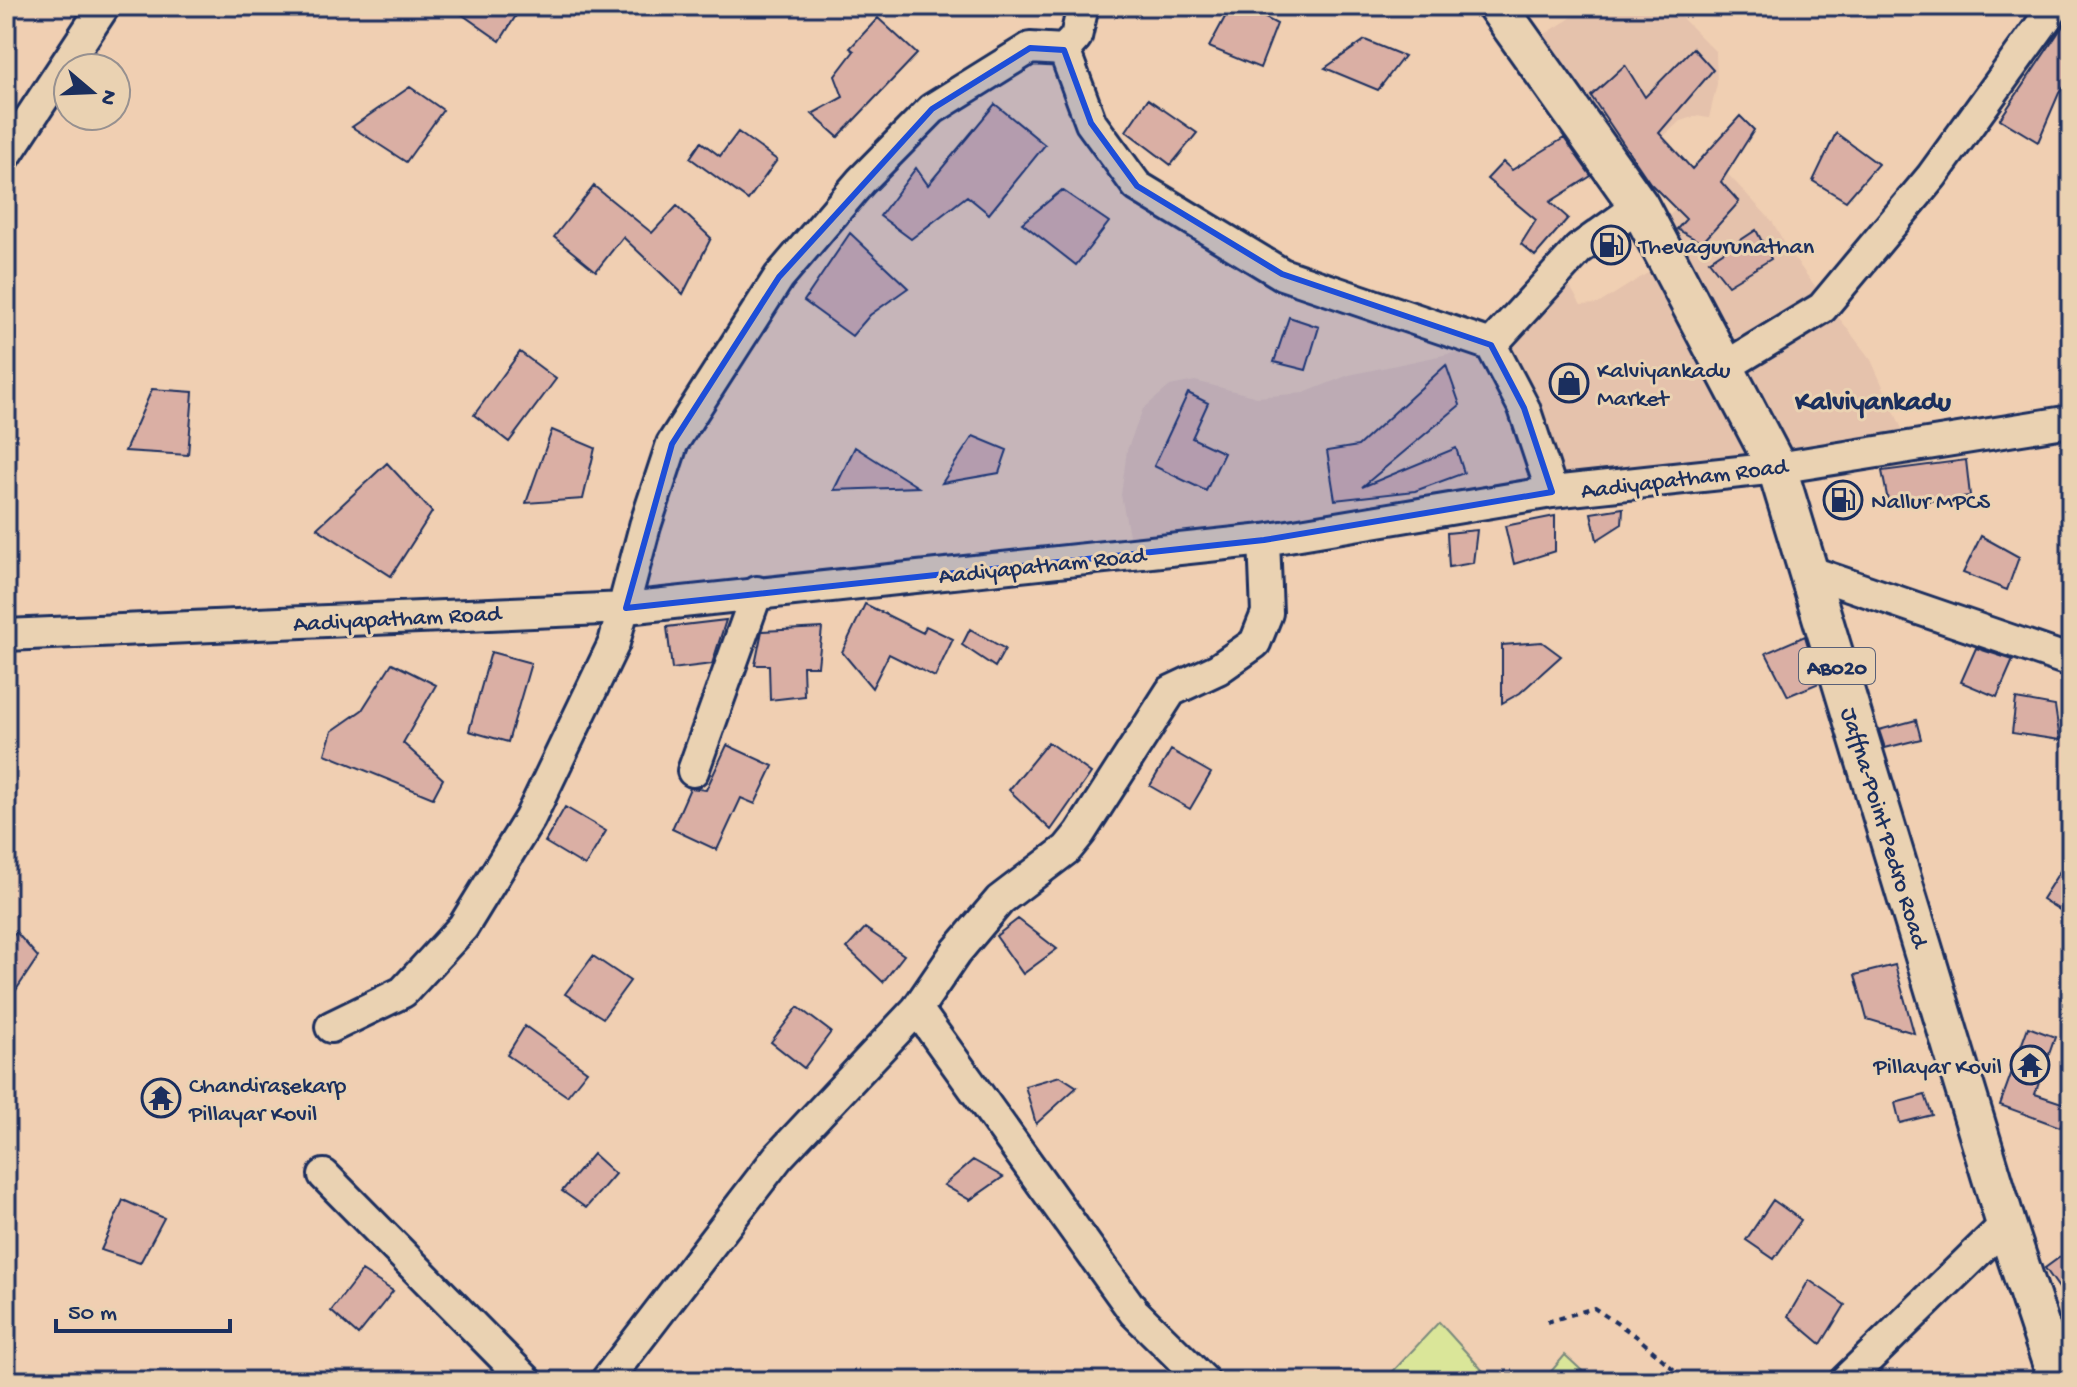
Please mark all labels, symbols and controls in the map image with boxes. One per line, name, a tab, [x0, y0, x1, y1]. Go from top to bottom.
north arrow	[52, 52, 132, 132]
text: N	[92, 86, 122, 108]
fuel station icon: Thevagurunathan	[1590, 224, 1632, 266]
place label: Thevagurunathan	[1637, 234, 1815, 263]
place label: Kalviyankadu Market	[1597, 358, 1731, 415]
shop icon: Kalviyankadu Market	[1548, 362, 1590, 404]
district label: Kalviyankadu	[1794, 387, 1952, 420]
street label: Aadiyapatham Road	[1579, 453, 1791, 508]
fuel station icon: Nallur MPCS	[1822, 479, 1864, 521]
place label: Nallur MPCS	[1871, 489, 1991, 518]
street label: Aadiyapatham Road	[937, 542, 1149, 593]
street label: Aadiyapatham Road	[292, 600, 504, 640]
road number: AB020	[1799, 648, 1875, 684]
street label: Jaffna-Point Pedro Road	[1832, 704, 1934, 953]
temple icon: Pillayar Kovil	[2009, 1044, 2051, 1086]
place label: Pillayar Kovil	[1873, 1054, 2002, 1083]
place label: Chandirasekarp Pillayar Kovil	[188, 1073, 346, 1130]
temple icon: Chandirasekarp Pillayar Kovil	[140, 1077, 182, 1119]
scale bar	[56, 1283, 230, 1333]
text: 50 m	[68, 1300, 117, 1329]

